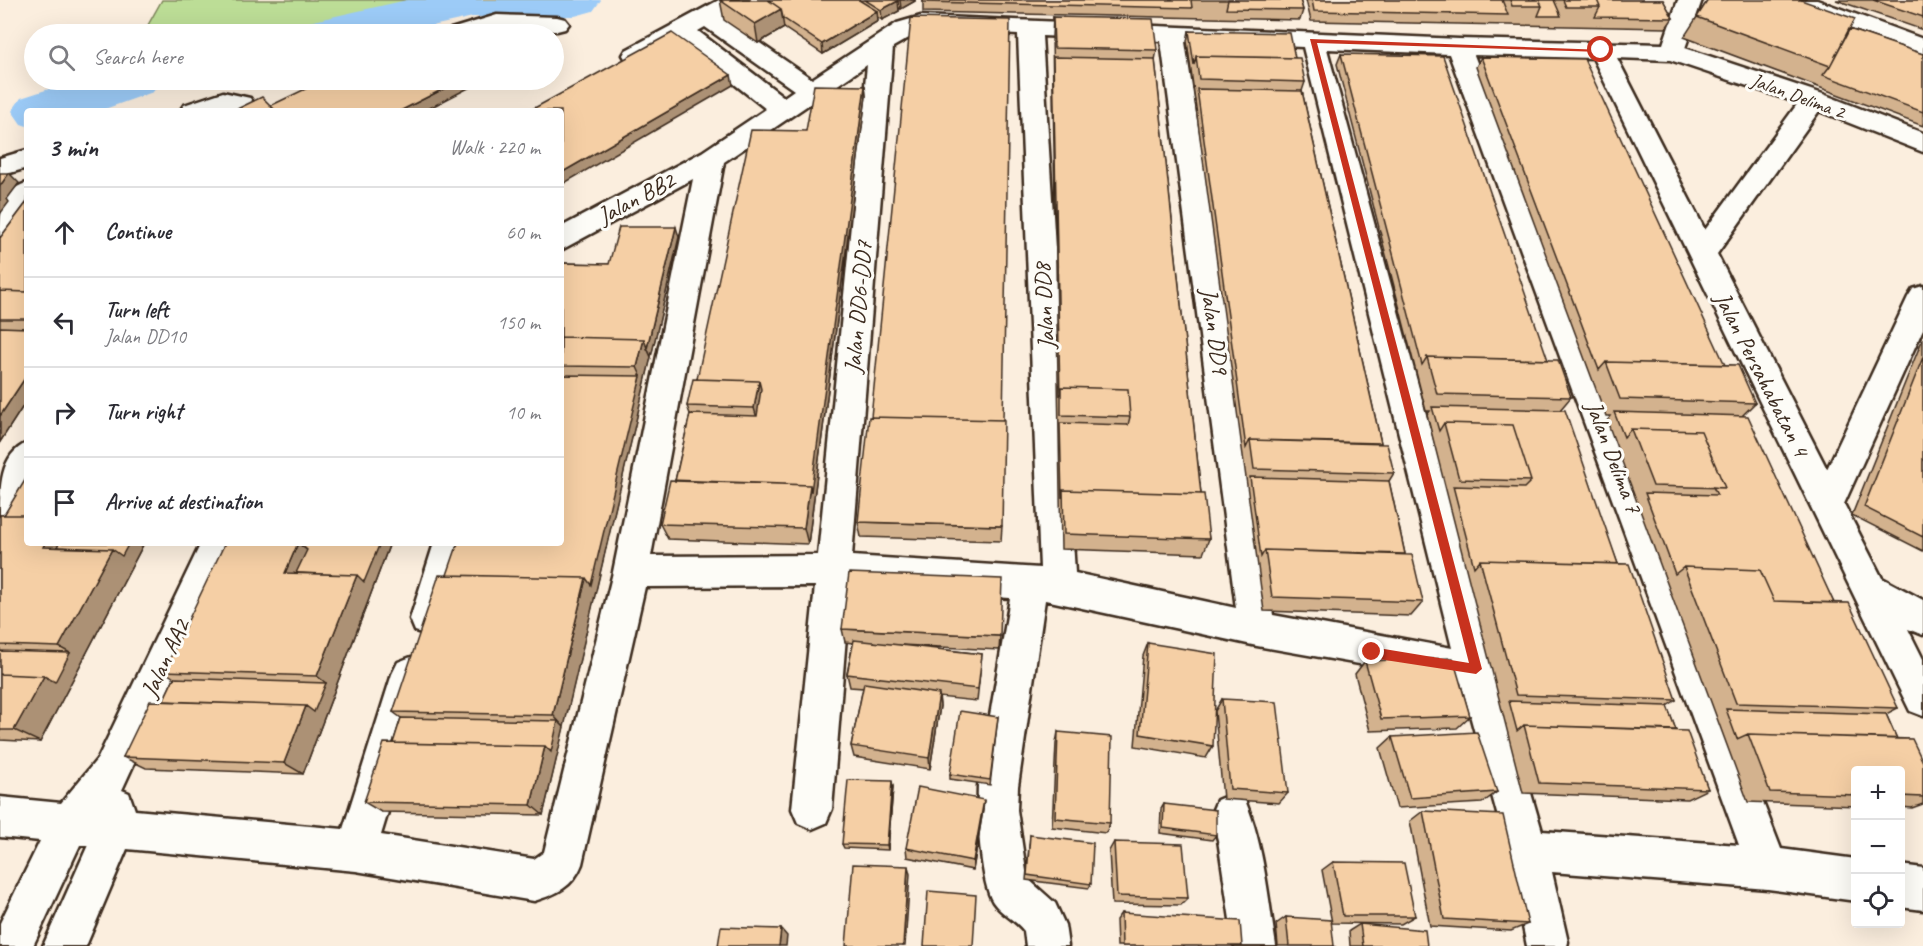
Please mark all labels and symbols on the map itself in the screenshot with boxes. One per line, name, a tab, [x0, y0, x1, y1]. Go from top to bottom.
route start	[1587, 36, 1613, 62]
street label: Jalan Delima 2	[1747, 67, 1850, 125]
street label: Jalan BB2	[591, 164, 682, 231]
street label: Jalan DD6-DD7	[837, 238, 879, 375]
street label: Jalan DD8	[1027, 260, 1061, 351]
street label: Jalan DD9	[1194, 285, 1236, 378]
street label: Jalan Persahabatan 4	[1707, 286, 1817, 463]
street label: Jalan Delima 7	[1579, 396, 1650, 518]
street label: Jalan AA2	[133, 612, 197, 703]
route end	[1358, 638, 1384, 664]

